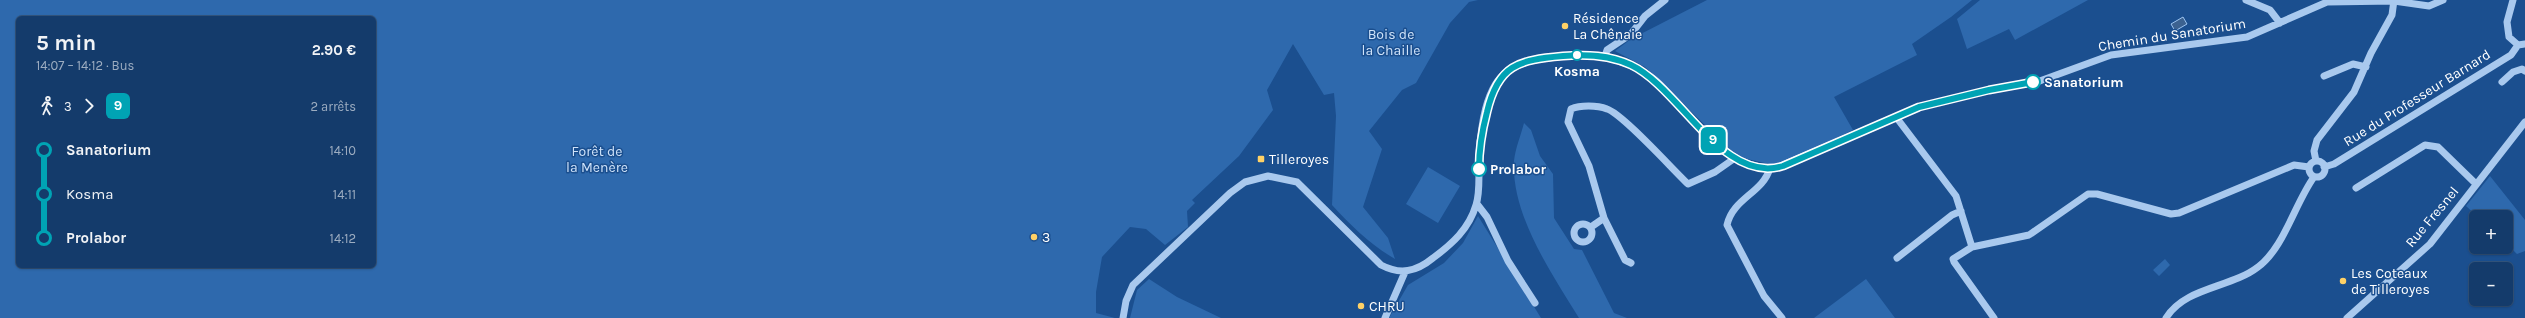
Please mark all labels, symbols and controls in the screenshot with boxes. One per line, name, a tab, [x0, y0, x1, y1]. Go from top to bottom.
place label: Résidence La Chênaie	[1573, 10, 1642, 43]
street label: Chemin du Sanatorium	[2097, 15, 2247, 55]
marker: Résidence La Chênaie	[1560, 21, 1570, 31]
park label: Bois de la Chaille	[1362, 26, 1420, 59]
text: 5 min	[36, 30, 96, 56]
text: 2.90 €	[312, 41, 356, 59]
street label: Rue du Professeur Barnard	[2340, 46, 2494, 150]
marker: Kosma	[1571, 49, 1583, 61]
text: 14:07 – 14:12 · Bus	[36, 58, 134, 73]
place label: Kosma	[1554, 63, 1600, 80]
marker: Sanatorium	[2025, 74, 2041, 90]
place label: Sanatorium	[2044, 74, 2124, 91]
icon: walk	[36, 95, 58, 117]
icon: forward	[78, 95, 100, 117]
text: 9	[114, 97, 122, 114]
text: 3	[64, 99, 72, 114]
text: 2 arrêts	[310, 99, 356, 114]
line badge: 9	[1700, 127, 1726, 153]
text: 9	[1709, 131, 1717, 148]
text: Sanatorium	[66, 141, 151, 159]
text: 14:10	[329, 143, 356, 158]
park label: Forêt de la Menère	[566, 143, 628, 176]
place label: Tilleroyes	[1269, 151, 1329, 168]
marker: Tilleroyes	[1256, 154, 1266, 164]
marker: Prolabor	[1471, 161, 1487, 177]
place label: Prolabor	[1490, 161, 1547, 178]
street label: Rue Fresnel	[2402, 183, 2462, 251]
text: Kosma	[66, 185, 113, 203]
text: 14:11	[333, 187, 356, 202]
map controls	[2469, 210, 2513, 306]
button: +	[2469, 210, 2513, 254]
text: Prolabor	[66, 229, 126, 247]
place label: 3	[1042, 229, 1050, 246]
text: 14:12	[330, 231, 356, 246]
marker: 3	[1029, 232, 1039, 242]
button: −	[2469, 262, 2513, 306]
place label: Les Coteaux de Tilleroyes	[2351, 265, 2430, 298]
marker: Les Coteaux de Tilleroyes	[2338, 276, 2348, 286]
place label: CHRU	[1369, 298, 1405, 315]
marker: CHRU	[1356, 301, 1366, 311]

